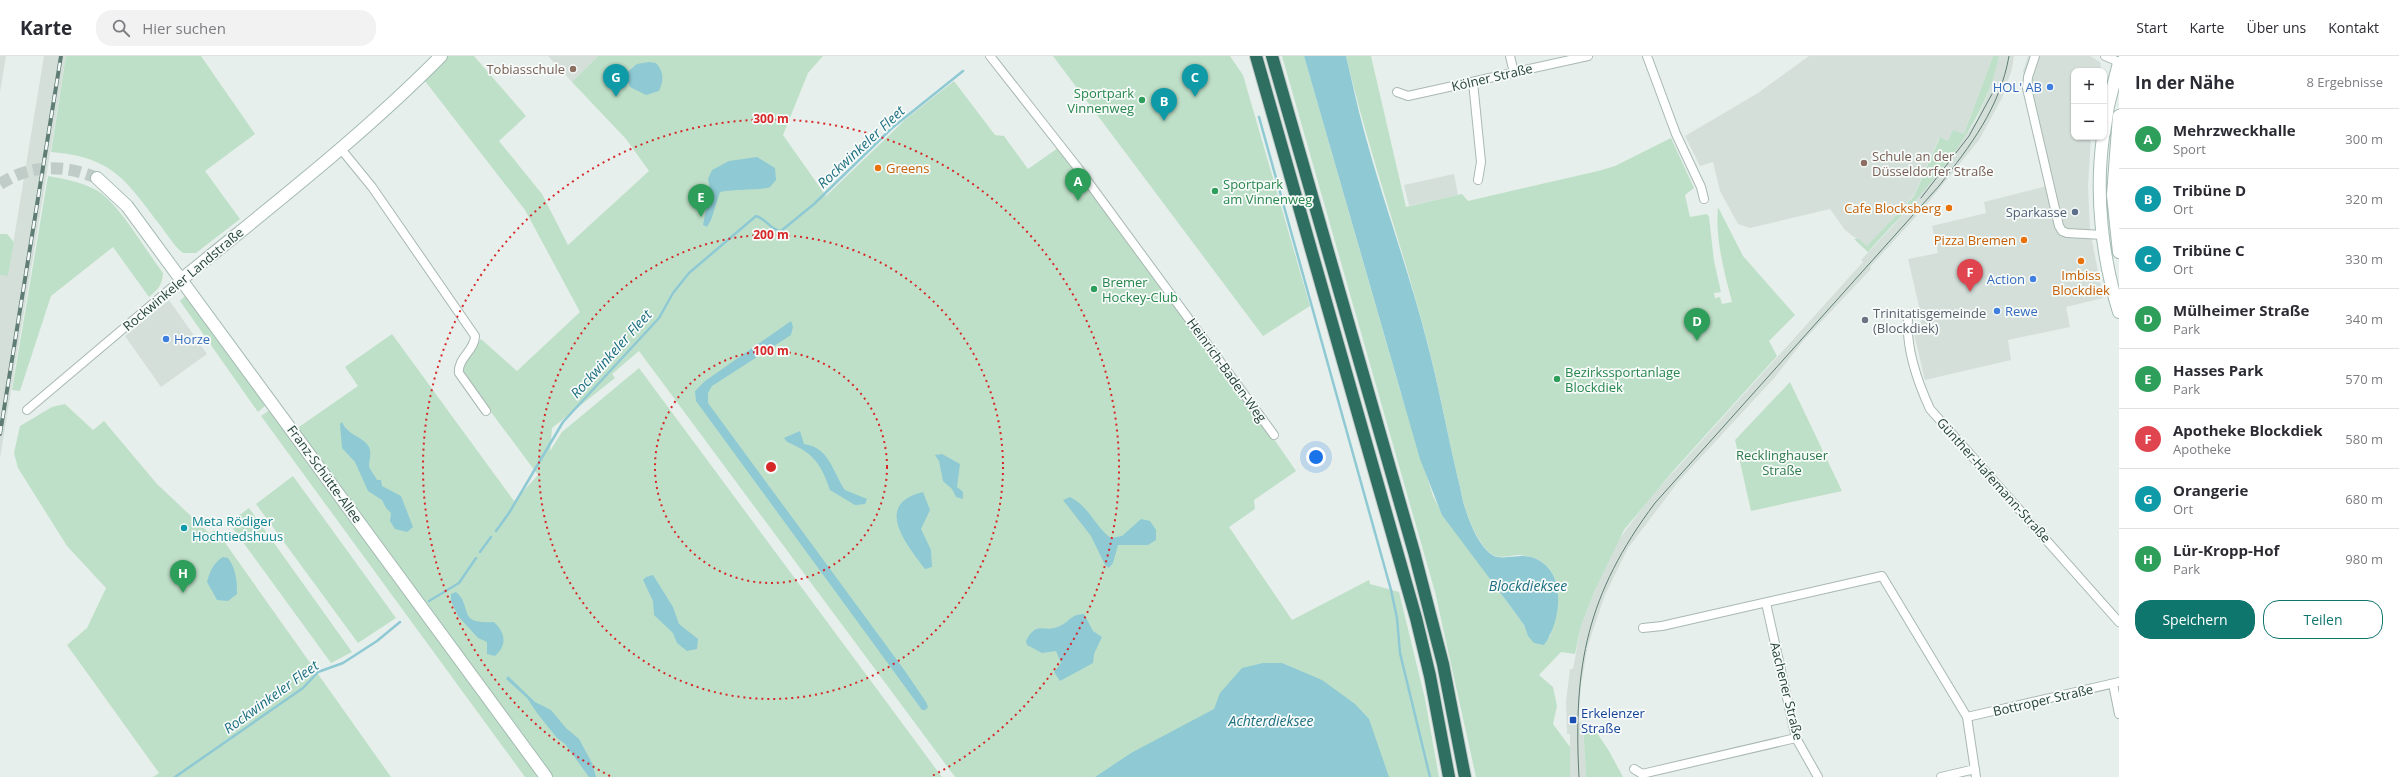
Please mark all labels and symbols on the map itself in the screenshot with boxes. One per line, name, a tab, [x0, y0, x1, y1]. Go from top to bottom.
street label: Kölner Straße	[1450, 59, 1534, 95]
place label: Tobiasschule	[486, 60, 565, 78]
marker: Tobiasschule	[568, 64, 578, 74]
pin: G	[603, 64, 629, 97]
pin: C	[1182, 64, 1208, 97]
place label: HOL' AB	[1993, 78, 2042, 96]
marker: HOL' AB	[2045, 82, 2055, 92]
place label: Sportpark Vinnenweg	[1067, 84, 1134, 117]
pin: B	[1151, 88, 1177, 121]
marker: Sportpark Vinnenweg	[1137, 95, 1147, 105]
water label: Rockwinkeler Fleet	[813, 100, 909, 192]
text: 300 m	[753, 110, 789, 127]
place label: Schule an der Düsseldorfer Straße	[1872, 147, 1994, 180]
marker: Schule an der Düsseldorfer Straße	[1859, 158, 1869, 168]
place label: Greens	[886, 159, 930, 177]
marker: Greens	[873, 163, 883, 173]
pin: A	[1065, 168, 1091, 201]
place label: Sportpark am Vinnenweg	[1223, 175, 1312, 208]
pin: E	[688, 184, 714, 217]
marker: Sportpark am Vinnenweg	[1210, 186, 1220, 196]
place label: Cafe Blocksberg	[1844, 199, 1941, 217]
marker: Cafe Blocksberg	[1944, 203, 1954, 213]
place label: Sparkasse	[2006, 203, 2067, 221]
marker: Sparkasse	[2070, 207, 2080, 217]
street label: Rockwinkeler Landstraße	[119, 223, 247, 335]
text: 200 m	[753, 226, 789, 243]
place label: Pizza Bremen	[1934, 231, 2016, 249]
marker: Pizza Bremen	[2019, 235, 2029, 245]
marker: Imbiss Blockdiek	[2076, 256, 2086, 266]
pin: F	[1957, 259, 1983, 292]
place label: Imbiss Blockdiek	[2052, 266, 2110, 299]
place label: Action	[1987, 270, 2025, 288]
place label: Bremer Hockey-Club	[1102, 273, 1178, 306]
marker: Action	[2028, 274, 2038, 284]
marker: Bremer Hockey-Club	[1089, 284, 1099, 294]
place label: Rewe	[2005, 302, 2038, 320]
water label: Rockwinkeler Fleet	[566, 304, 656, 402]
place label: Trinitatisgemeinde (Blockdiek)	[1873, 304, 1986, 337]
marker: Rewe	[1992, 306, 2002, 316]
pin: D	[1684, 308, 1710, 341]
street label: Heinrich-Baden-Weg	[1183, 314, 1271, 426]
marker: Trinitatisgemeinde (Blockdiek)	[1860, 315, 1870, 325]
place label: Horze	[174, 330, 210, 348]
marker: Horze	[161, 334, 171, 344]
text: 100 m	[753, 342, 789, 359]
place label: Bezirkssportanlage Blockdiek	[1565, 363, 1680, 396]
marker: Bezirkssportanlage Blockdiek	[1552, 374, 1562, 384]
street label: Günther-Hafemann-Straße	[1933, 414, 2055, 546]
street label: Franz-Schütte-Allee	[283, 421, 367, 527]
park label: Recklinghauser Straße	[1736, 446, 1829, 479]
your location	[1306, 447, 1326, 467]
centre of rings	[764, 460, 778, 474]
place label: Meta Rödiger Hochtiedshuus	[192, 512, 283, 545]
marker: Meta Rödiger Hochtiedshuus	[179, 523, 189, 533]
pin: H	[170, 560, 196, 593]
water label: Blockdieksee	[1489, 576, 1567, 595]
street label: Aachener Straße	[1766, 640, 1808, 742]
water label: Rockwinkeler Fleet	[219, 655, 323, 737]
street label: Bottroper Straße	[1991, 680, 2095, 720]
place label: Erkelenzer Straße	[1581, 704, 1646, 737]
water label: Achterdieksee	[1228, 711, 1313, 730]
marker: Erkelenzer Straße	[1568, 715, 1578, 725]

